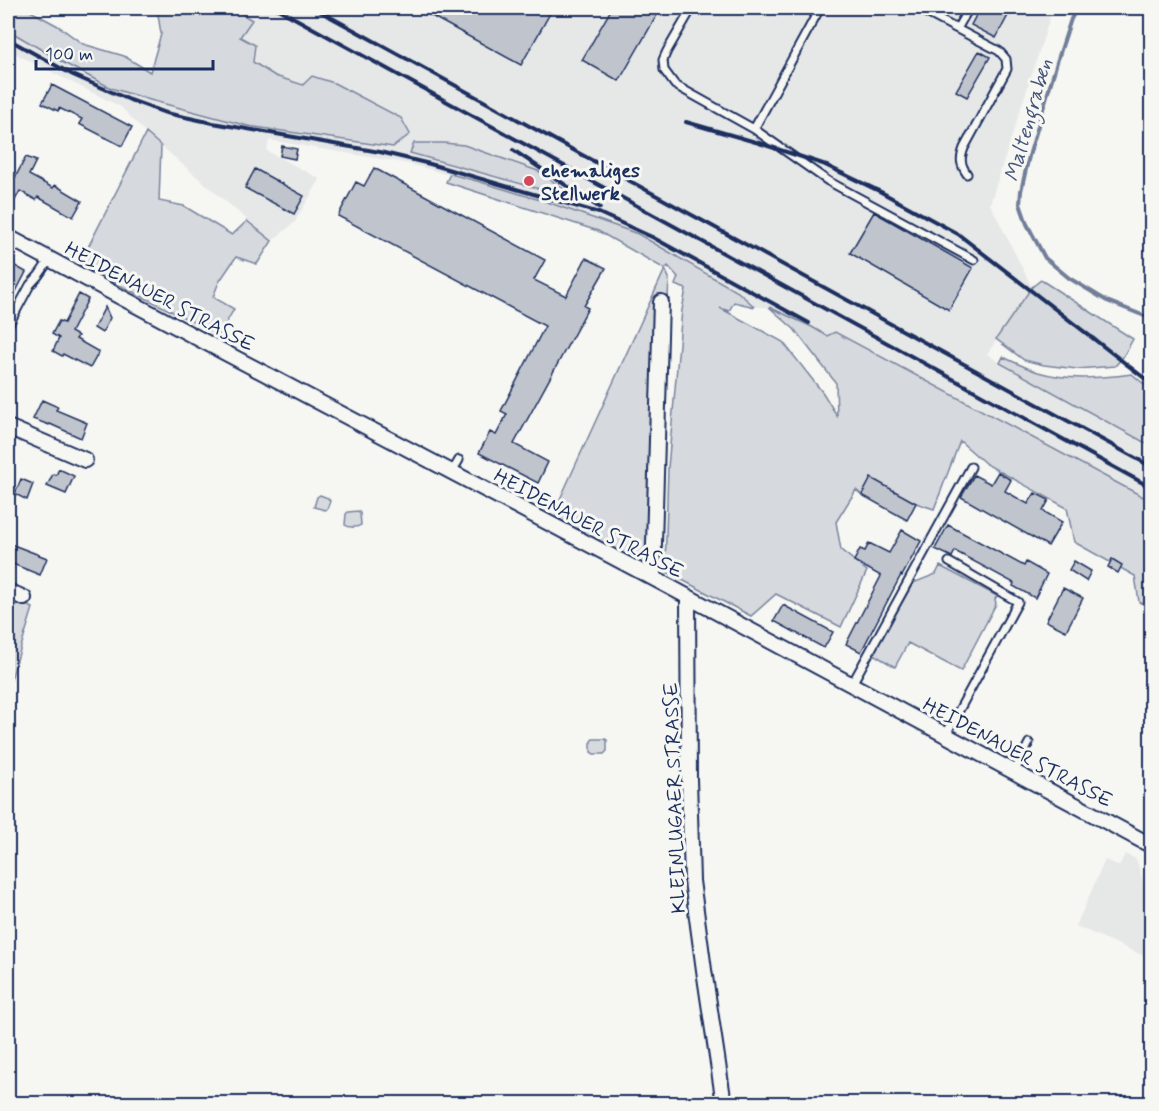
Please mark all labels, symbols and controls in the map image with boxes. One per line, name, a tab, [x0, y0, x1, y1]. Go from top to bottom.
scale bar	[36, 33, 213, 71]
text: 100 m	[45, 43, 93, 67]
water label: Maltengraben	[998, 55, 1062, 186]
place label: ehemaliges Stellwerk	[541, 158, 640, 208]
marker: ehemaliges Stellwerk	[522, 174, 536, 188]
street label: HEIDENAUER STRASSE	[60, 236, 259, 359]
street label: HEIDENAUER STRASSE	[489, 463, 688, 586]
street label: KLEINLUGAER STRASSE	[658, 682, 693, 914]
street label: HEIDENAUER STRASSE	[918, 692, 1117, 815]

